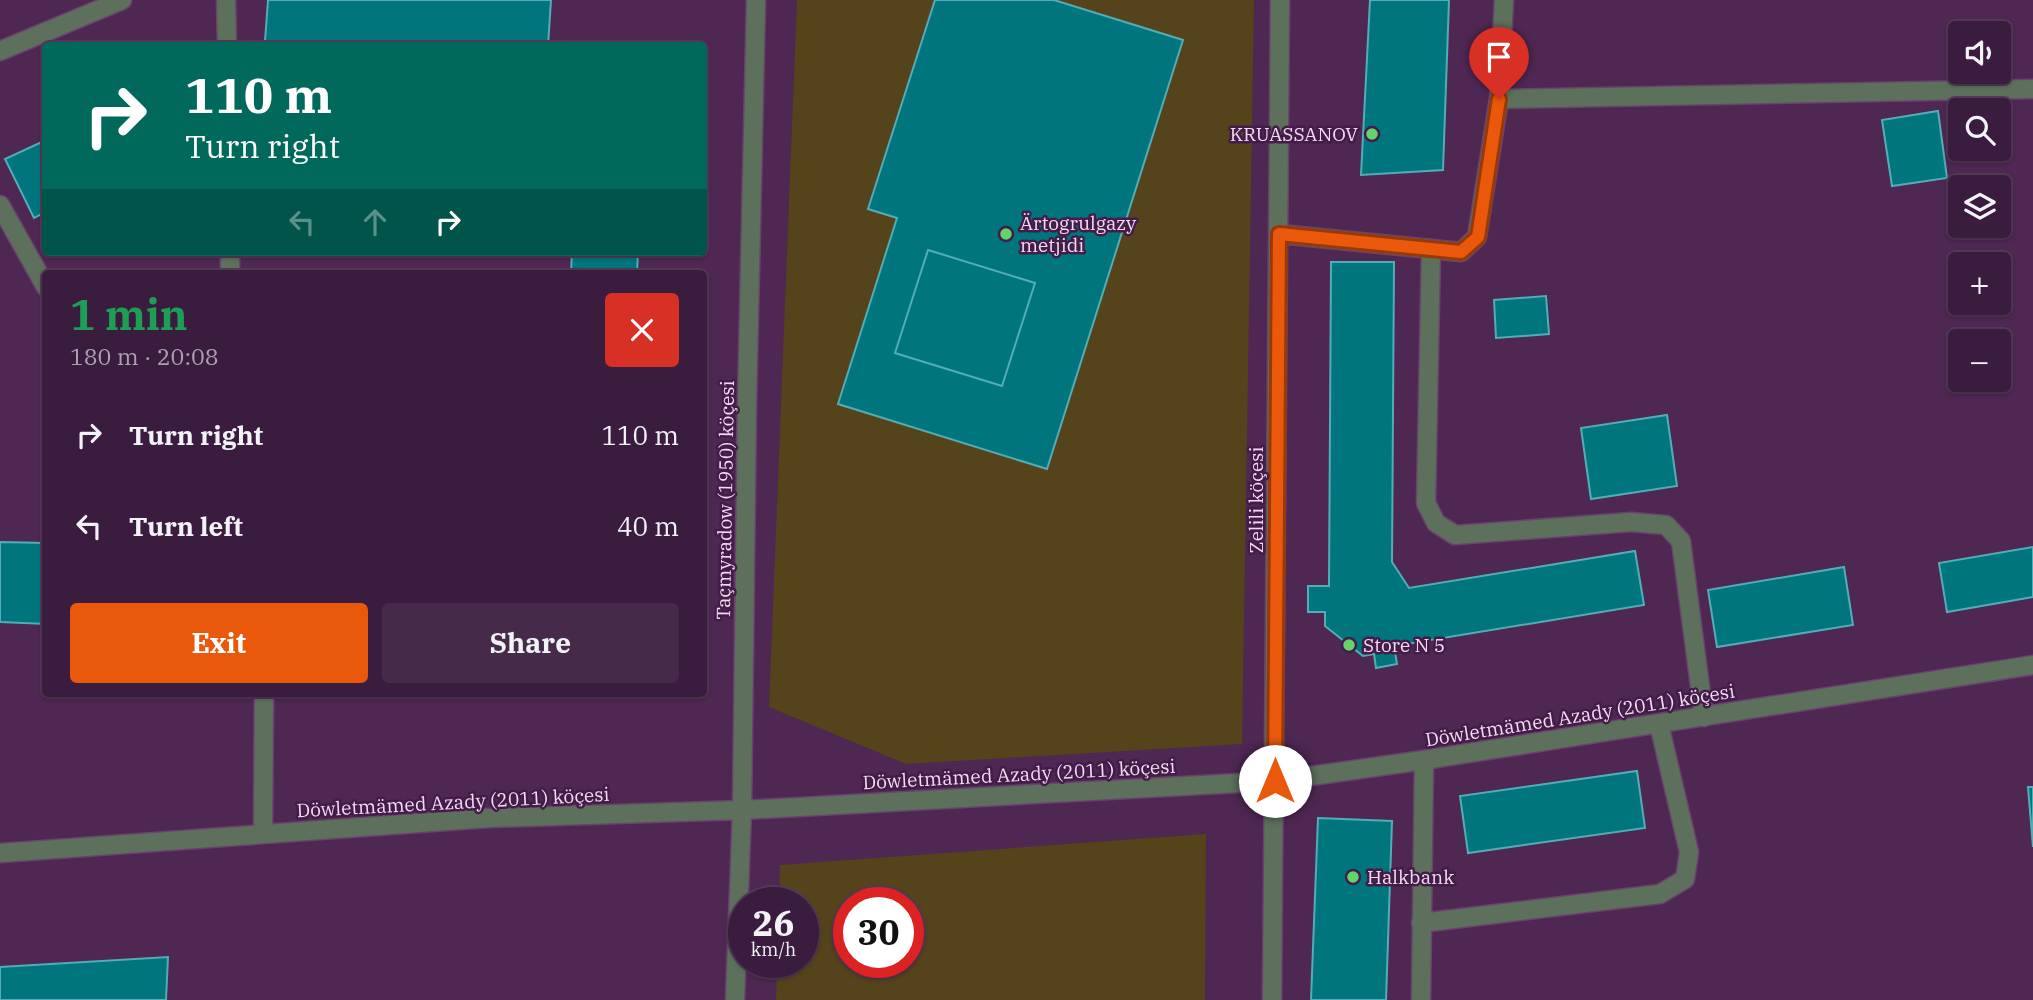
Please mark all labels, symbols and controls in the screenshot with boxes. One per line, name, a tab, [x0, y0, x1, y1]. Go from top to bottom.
map controls	[1948, 21, 2011, 392]
button: sound	[1948, 21, 2011, 84]
pin	[1469, 27, 1529, 99]
icon: arrive	[1480, 38, 1518, 76]
text: 110 m	[185, 63, 332, 126]
icon: right	[70, 70, 161, 161]
button: search	[1948, 98, 2011, 161]
place label: KRUASSANOV	[1230, 122, 1358, 146]
text: Turn right	[185, 125, 340, 167]
marker: KRUASSANOV	[1364, 126, 1380, 142]
button: layers	[1948, 175, 2011, 238]
icon: left	[283, 203, 321, 241]
icon: ahead	[356, 203, 394, 241]
icon: right	[429, 203, 467, 241]
place label: Ärtogrulgazy metjidi	[1020, 211, 1137, 257]
marker: Ärtogrulgazy metjidi	[998, 226, 1014, 242]
button: +	[1948, 252, 2011, 315]
text: 1 min	[70, 287, 188, 342]
button: close	[605, 293, 679, 367]
button: −	[1948, 329, 2011, 392]
text: 180 m · 20:08	[70, 341, 219, 371]
street label: Taçmyradow (1950) köçesi	[711, 380, 739, 620]
icon: right	[70, 416, 108, 454]
text: Turn right	[129, 418, 263, 452]
text: 110 m	[601, 418, 679, 452]
street label: Zelili köçesi	[1244, 447, 1268, 553]
icon: left	[70, 507, 108, 545]
text: Turn left	[129, 509, 243, 543]
text: 40 m	[617, 509, 679, 543]
button: Exit	[70, 603, 368, 683]
button: Share	[382, 603, 679, 683]
place label: Store N 5	[1363, 633, 1445, 657]
marker: Store N 5	[1341, 637, 1357, 653]
street label: Döwletmämed Azady (2011) köçesi	[1424, 679, 1736, 751]
position arrow	[1238, 744, 1312, 818]
street label: Döwletmämed Azady (2011) köçesi	[862, 754, 1176, 794]
street label: Döwletmämed Azady (2011) köçesi	[296, 782, 610, 822]
place label: Halkbank	[1367, 865, 1454, 889]
marker: Halkbank	[1345, 869, 1361, 885]
speed limit sign: 30	[833, 887, 924, 978]
text: 26	[752, 900, 795, 946]
text: km/h	[751, 938, 796, 961]

